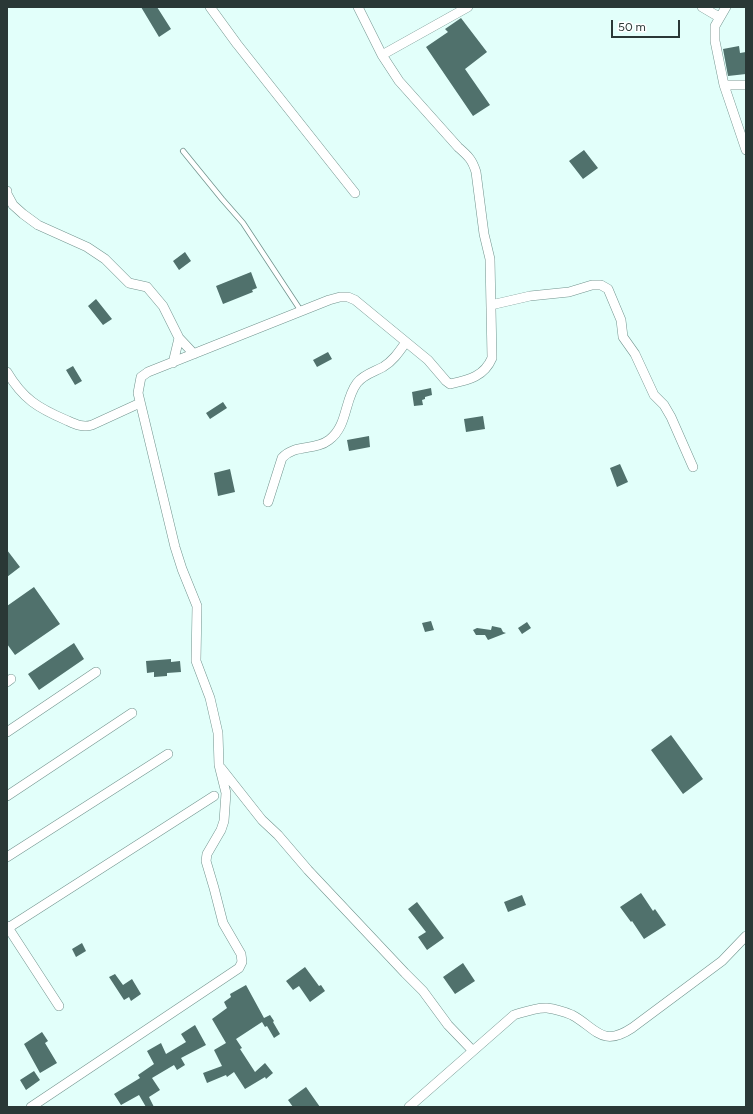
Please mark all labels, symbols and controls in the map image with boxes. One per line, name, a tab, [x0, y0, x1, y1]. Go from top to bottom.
scale bar	[613, 12, 682, 38]
text: 50 m	[618, 20, 646, 34]

